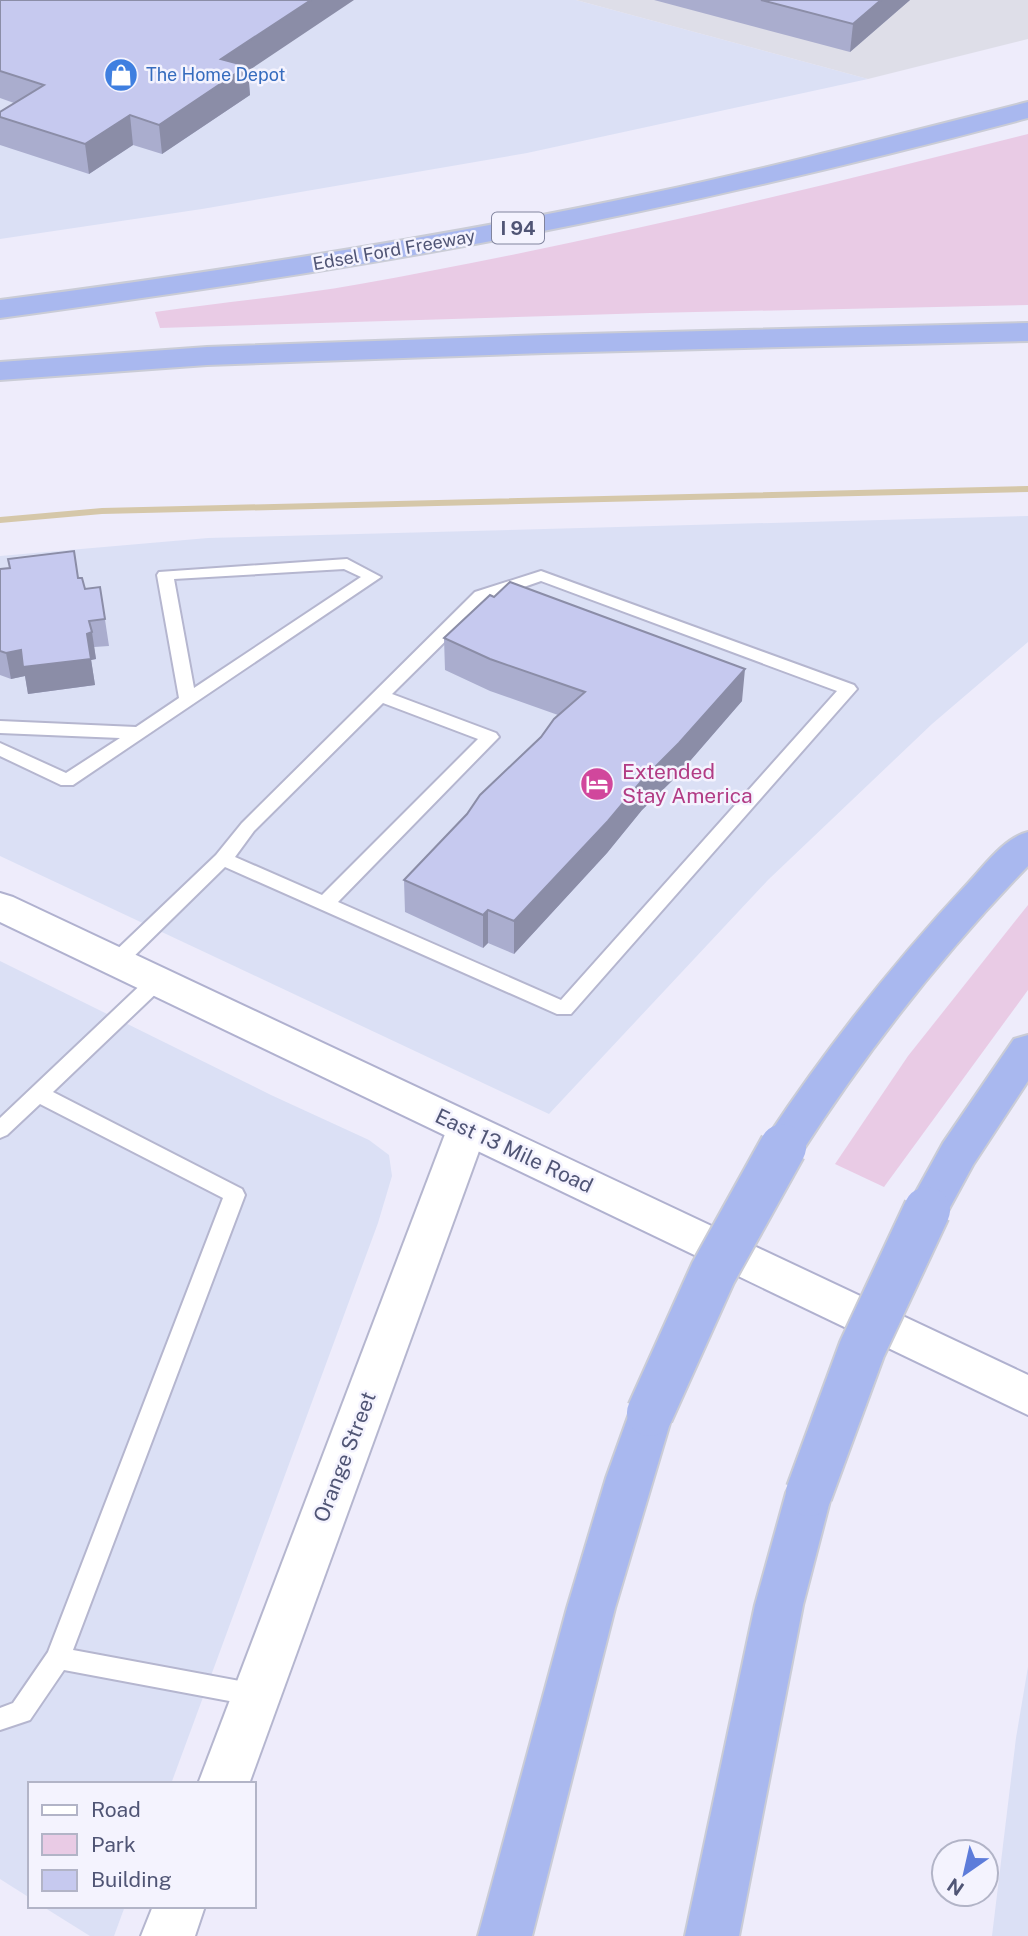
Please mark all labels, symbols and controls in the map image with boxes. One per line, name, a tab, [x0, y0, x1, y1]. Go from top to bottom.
shop icon: The Home Depot	[102, 56, 140, 94]
place label: The Home Depot	[146, 64, 286, 85]
road number: I 94	[492, 212, 544, 244]
street label: Edsel Ford Freeway	[311, 225, 477, 274]
place label: Extended Stay America	[622, 759, 753, 808]
hotel icon: Extended Stay America	[578, 765, 616, 803]
street label: East 13 Mile Road	[431, 1103, 597, 1198]
street label: Orange Street	[308, 1388, 381, 1526]
legend	[28, 1782, 256, 1908]
text: Road	[91, 1797, 141, 1822]
text: Park	[91, 1832, 136, 1857]
north arrow	[930, 1838, 1000, 1908]
text: Building	[91, 1867, 172, 1892]
text: N	[943, 1874, 968, 1900]

